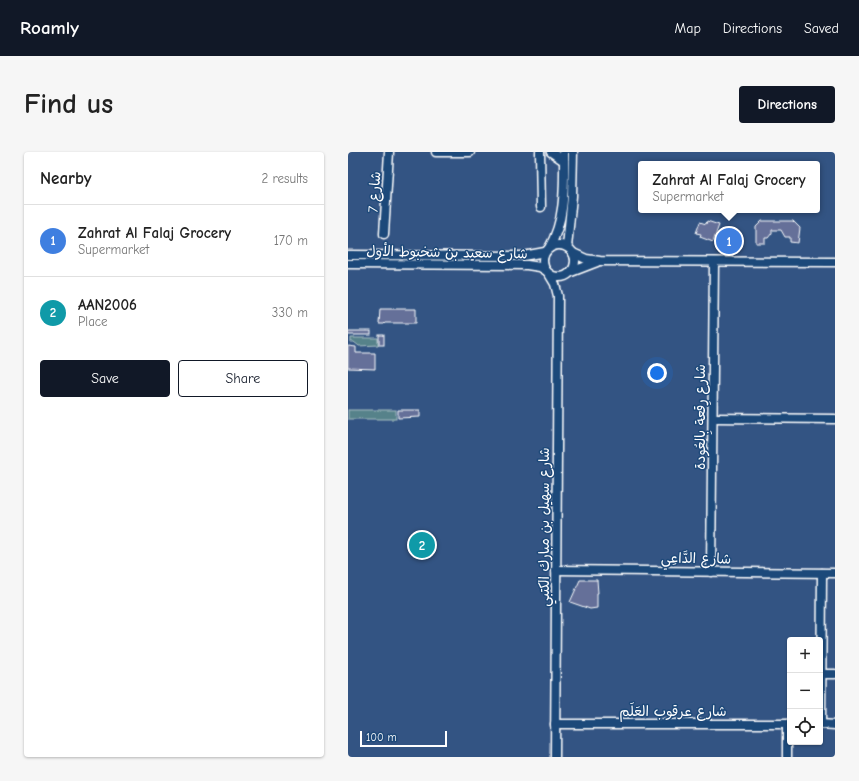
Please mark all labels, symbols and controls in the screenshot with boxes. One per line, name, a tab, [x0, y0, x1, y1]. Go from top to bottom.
text: Roamly	[20, 17, 79, 39]
text: Map	[674, 20, 701, 37]
text: Directions	[723, 20, 782, 37]
text: Saved	[804, 20, 839, 37]
button: Directions	[739, 86, 835, 123]
text: Find us	[24, 88, 113, 120]
popup	[638, 161, 820, 213]
text: Nearby	[40, 169, 91, 188]
text: 2 results	[261, 171, 308, 186]
street label: شارع 7	[365, 171, 385, 213]
text: Zahrat Al Falaj Grocery	[652, 171, 806, 189]
text: Supermarket	[652, 189, 724, 204]
text: Zahrat Al Falaj Grocery	[78, 224, 231, 242]
pin: 1	[716, 226, 742, 256]
text: 1	[50, 233, 56, 248]
text: 170 m	[274, 233, 308, 248]
text: Supermarket	[78, 242, 149, 257]
street label: شارع سعيد بن شخبوط الأول	[366, 242, 528, 263]
text: AAN2006	[78, 296, 137, 314]
text: 2	[50, 305, 56, 320]
text: 330 m	[272, 305, 308, 320]
text: Place	[78, 314, 108, 329]
button: Save	[40, 360, 170, 397]
button: Share	[178, 360, 308, 397]
your location	[647, 363, 667, 383]
street label: شارع رِقعة بِالعُودة	[692, 364, 712, 470]
street label: شارع سهيل بن مبارك الكتبي	[536, 447, 557, 607]
pin: 2	[409, 530, 435, 560]
street label: شارع الدَّاعِي	[661, 549, 731, 572]
map controls	[787, 637, 823, 745]
button: +	[787, 637, 823, 673]
button: −	[787, 673, 823, 709]
street label: شارع عرقوب العَلَم	[619, 702, 727, 722]
button: locate	[787, 709, 823, 745]
scale bar	[360, 729, 447, 748]
text: 100 m	[366, 731, 397, 744]

